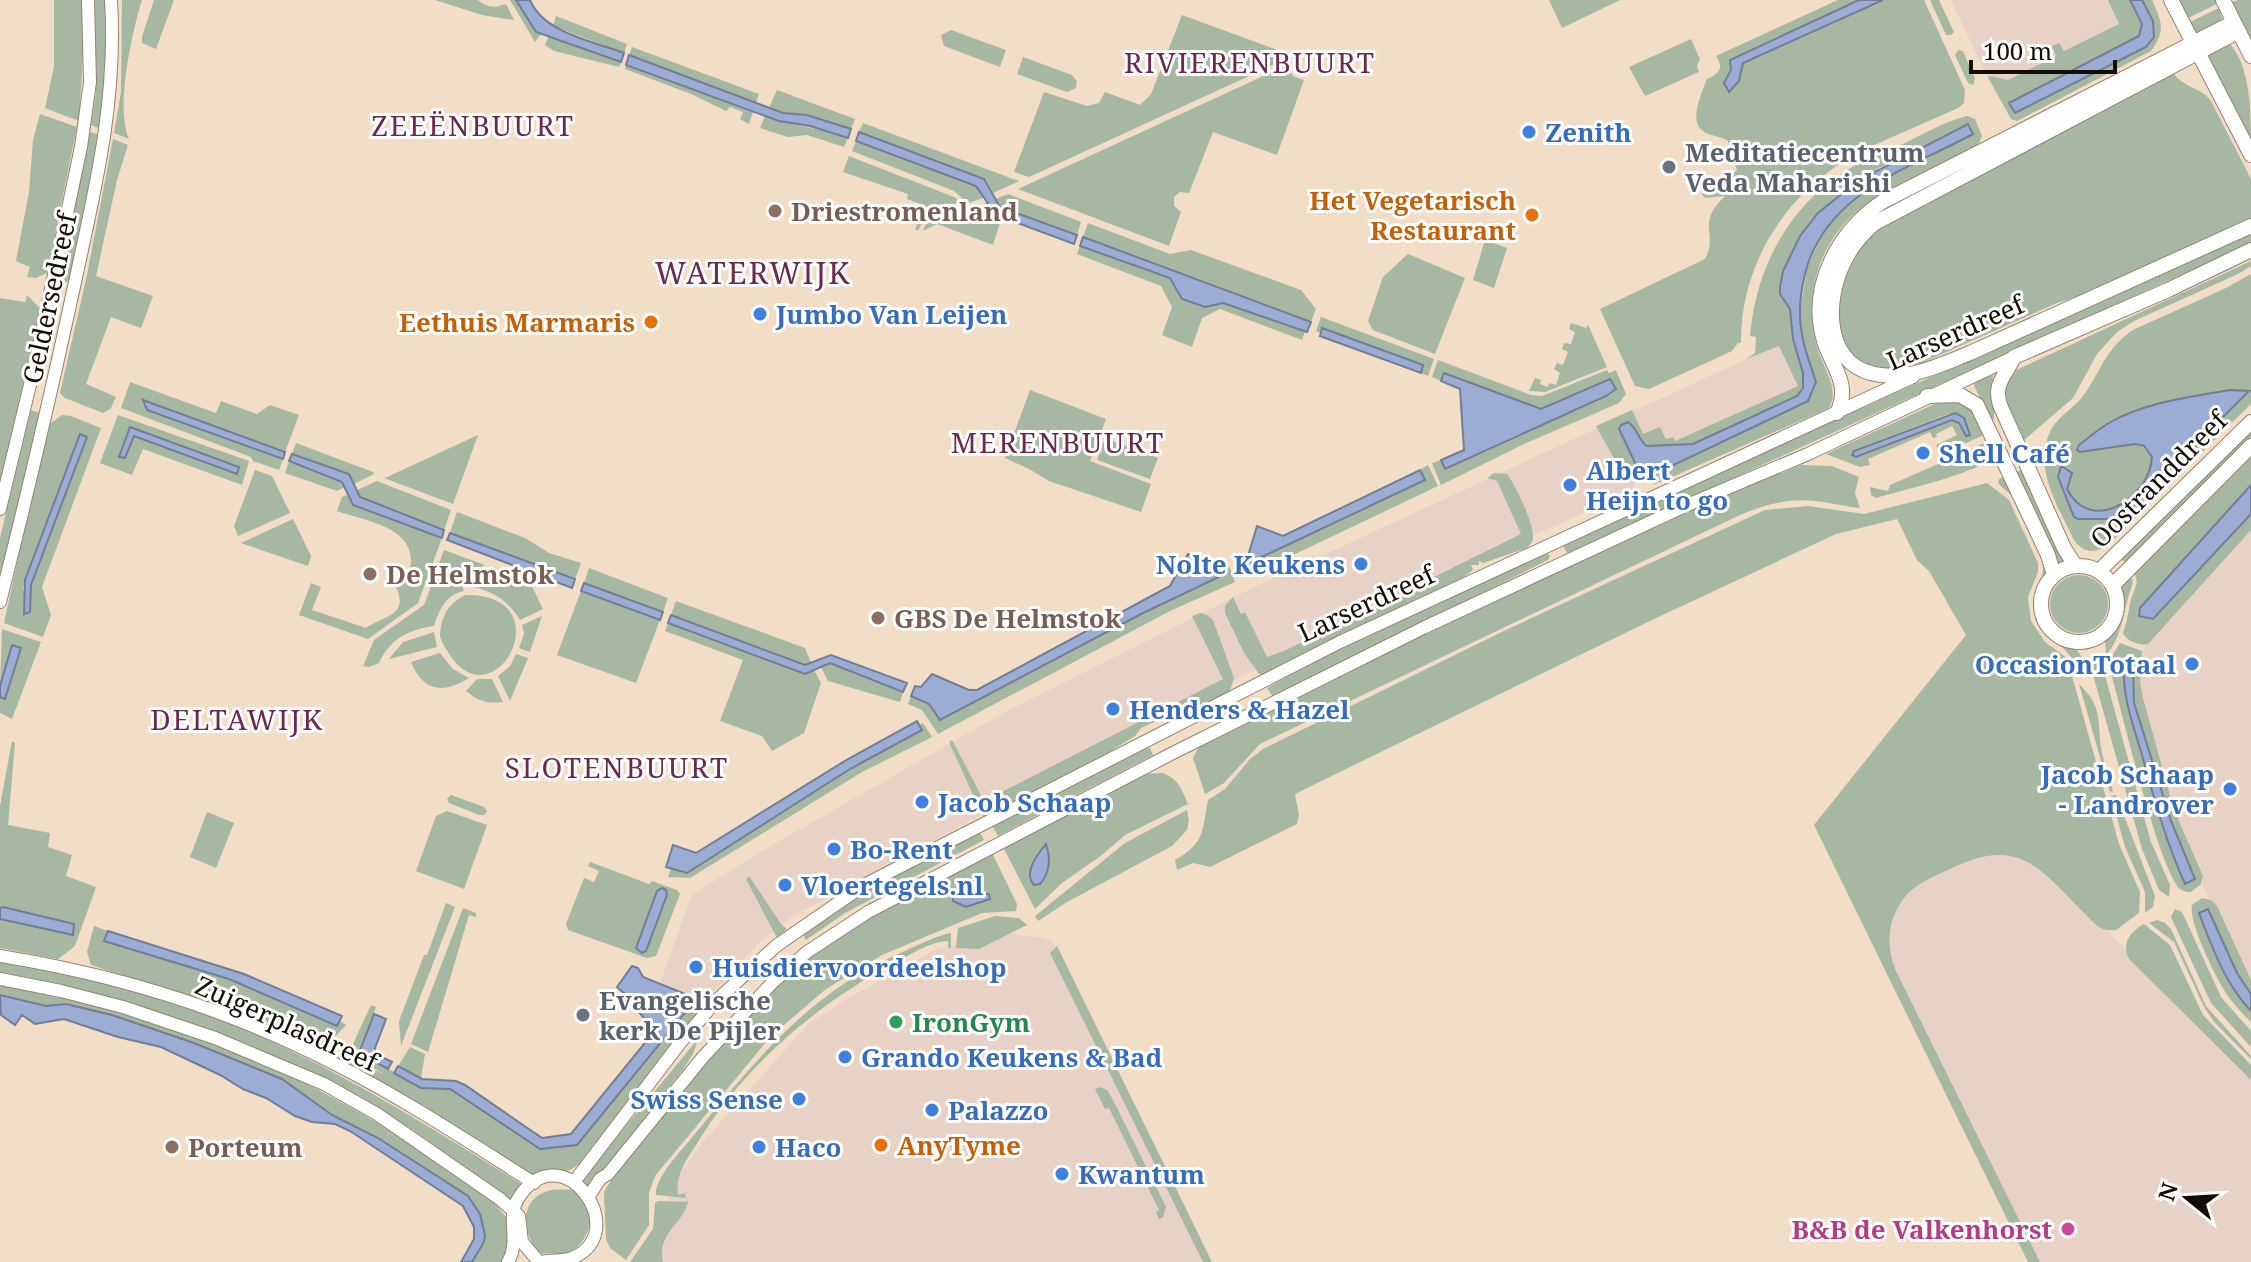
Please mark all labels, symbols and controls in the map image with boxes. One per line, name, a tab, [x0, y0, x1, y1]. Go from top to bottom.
scale bar	[1971, 24, 2115, 74]
text: 100 m	[1983, 34, 2052, 67]
district label: RIVIERENBUURT	[1124, 43, 1376, 81]
district label: ZEEËNBUURT	[371, 106, 575, 144]
place label: Zenith	[1545, 114, 1632, 150]
marker: Zenith	[1520, 123, 1538, 141]
place label: Meditatiecentrum Veda Maharishi	[1685, 134, 1924, 200]
marker: Meditatiecentrum Veda Maharishi	[1660, 158, 1678, 176]
place label: Het Vegetarisch Restaurant	[1309, 182, 1516, 248]
place label: Driestromenland	[791, 193, 1018, 229]
marker: Driestromenland	[766, 202, 784, 220]
marker: Het Vegetarisch Restaurant	[1523, 206, 1541, 224]
street label: Geldersedreef	[13, 207, 85, 387]
district label: WATERWIJK	[655, 252, 851, 293]
street label: Larserdreef	[1881, 285, 2031, 378]
place label: Jumbo Van Leijen	[775, 296, 1007, 332]
place label: Eethuis Marmaris	[399, 304, 635, 340]
marker: Jumbo Van Leijen	[751, 305, 769, 323]
marker: Eethuis Marmaris	[642, 313, 660, 331]
street label: Oostranddreef	[2082, 401, 2236, 555]
district label: MERENBUURT	[951, 423, 1165, 461]
place label: Shell Café	[1939, 435, 2070, 471]
marker: Shell Café	[1914, 444, 1932, 462]
place label: Albert Heijn to go	[1586, 452, 1728, 518]
marker: Albert Heijn to go	[1561, 476, 1579, 494]
place label: Nolte Keukens	[1156, 546, 1345, 582]
street label: Larserdreef	[1292, 555, 1442, 650]
marker: Nolte Keukens	[1352, 555, 1370, 573]
place label: De Helmstok	[386, 556, 555, 592]
marker: De Helmstok	[361, 565, 379, 583]
place label: GBS De Helmstok	[894, 600, 1122, 636]
marker: GBS De Helmstok	[869, 609, 887, 627]
place label: OccasionTotaal	[1975, 646, 2176, 682]
marker: OccasionTotaal	[2183, 655, 2201, 673]
place label: Henders & Hazel	[1129, 691, 1349, 727]
district label: DELTAWIJK	[150, 700, 324, 738]
marker: Henders & Hazel	[1104, 700, 1122, 718]
district label: SLOTENBUURT	[505, 748, 729, 786]
place label: Jacob Schaap - Landrover	[2040, 756, 2214, 822]
marker: Jacob Schaap - Landrover	[2221, 780, 2239, 798]
place label: Jacob Schaap	[937, 784, 1111, 820]
marker: Jacob Schaap	[913, 793, 931, 811]
place label: Bo-Rent	[850, 831, 953, 867]
marker: Bo-Rent	[825, 840, 843, 858]
place label: Vloertegels.nl	[801, 867, 983, 903]
marker: Vloertegels.nl	[776, 876, 794, 894]
place label: Huisdiervoordeelshop	[712, 949, 1006, 985]
marker: Huisdiervoordeelshop	[687, 958, 705, 976]
street label: Zuigerplasdreef	[190, 967, 386, 1080]
place label: Evangelische kerk De Pijler	[599, 982, 781, 1048]
place label: IronGym	[912, 1004, 1030, 1040]
marker: Evangelische kerk De Pijler	[574, 1006, 592, 1024]
marker: IronGym	[887, 1013, 905, 1031]
place label: Grando Keukens & Bad	[861, 1039, 1163, 1075]
marker: Grando Keukens & Bad	[836, 1048, 854, 1066]
place label: Swiss Sense	[630, 1081, 783, 1117]
marker: Swiss Sense	[790, 1090, 808, 1108]
place label: Palazzo	[948, 1092, 1048, 1128]
marker: Palazzo	[923, 1101, 941, 1119]
place label: AnyTyme	[897, 1127, 1021, 1163]
place label: Porteum	[188, 1129, 303, 1165]
place label: Haco	[775, 1129, 842, 1165]
marker: AnyTyme	[872, 1136, 890, 1154]
marker: Porteum	[163, 1138, 181, 1156]
marker: Haco	[750, 1138, 768, 1156]
place label: Kwantum	[1078, 1156, 1205, 1192]
north arrow	[2147, 1158, 2227, 1238]
marker: Kwantum	[1053, 1165, 1071, 1183]
text: N	[2150, 1179, 2184, 1204]
place label: B&B de Valkenhorst	[1791, 1211, 2052, 1247]
marker: B&B de Valkenhorst	[2059, 1220, 2077, 1238]

